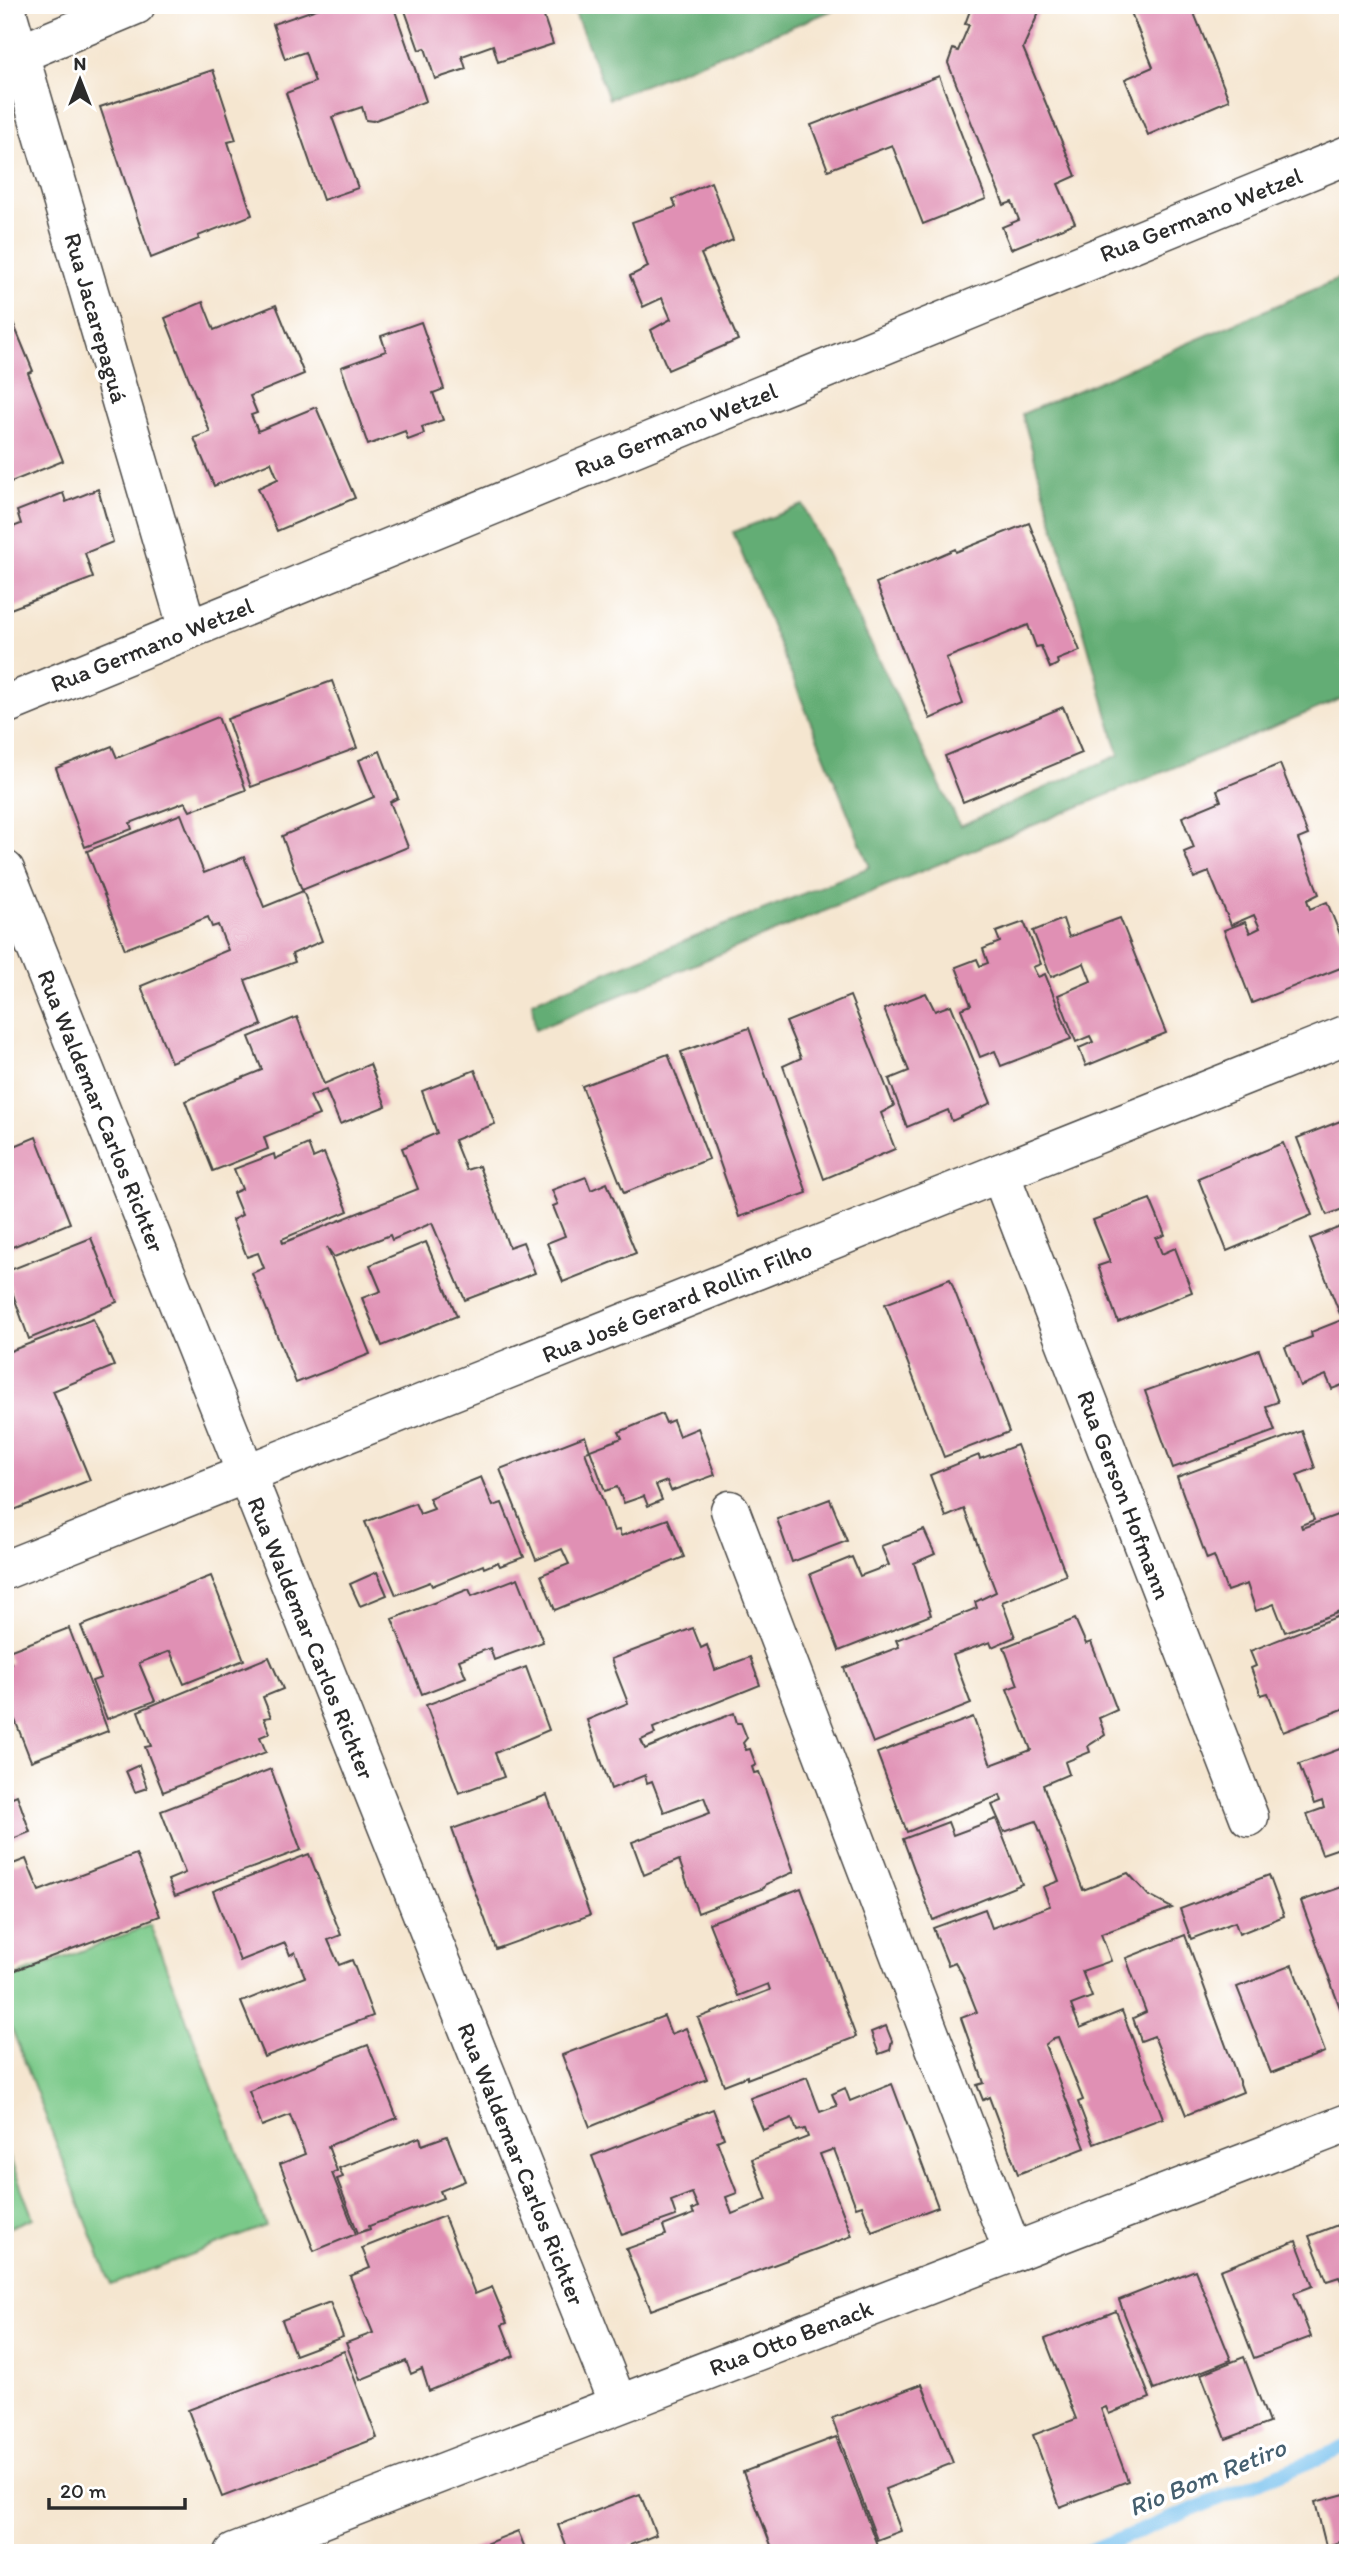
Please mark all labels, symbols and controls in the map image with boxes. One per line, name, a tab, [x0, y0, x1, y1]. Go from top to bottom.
north arrow	[46, 46, 116, 116]
text: N	[74, 52, 86, 75]
street label: Rua Germano Wetzel	[1095, 161, 1307, 268]
street label: Rua Jacarepaguá	[58, 229, 135, 407]
street label: Rua Germano Wetzel	[570, 376, 782, 483]
street label: Rua Germano Wetzel	[46, 591, 258, 698]
street label: Rua Waldemar Carlos Richter	[31, 965, 171, 1256]
street label: Rua José Gerard Rollin Filho	[538, 1234, 816, 1369]
street label: Rua Gerson Hofmann	[1071, 1386, 1178, 1604]
street label: Rua Waldemar Carlos Richter	[241, 1492, 381, 1783]
street label: Rua Waldemar Carlos Richter	[451, 2018, 591, 2309]
street label: Rua Otto Benack	[705, 2293, 877, 2382]
water label: Rio Bom Retiro	[1124, 2431, 1291, 2523]
scale bar	[49, 2467, 186, 2511]
text: 20 m	[60, 2478, 107, 2503]

